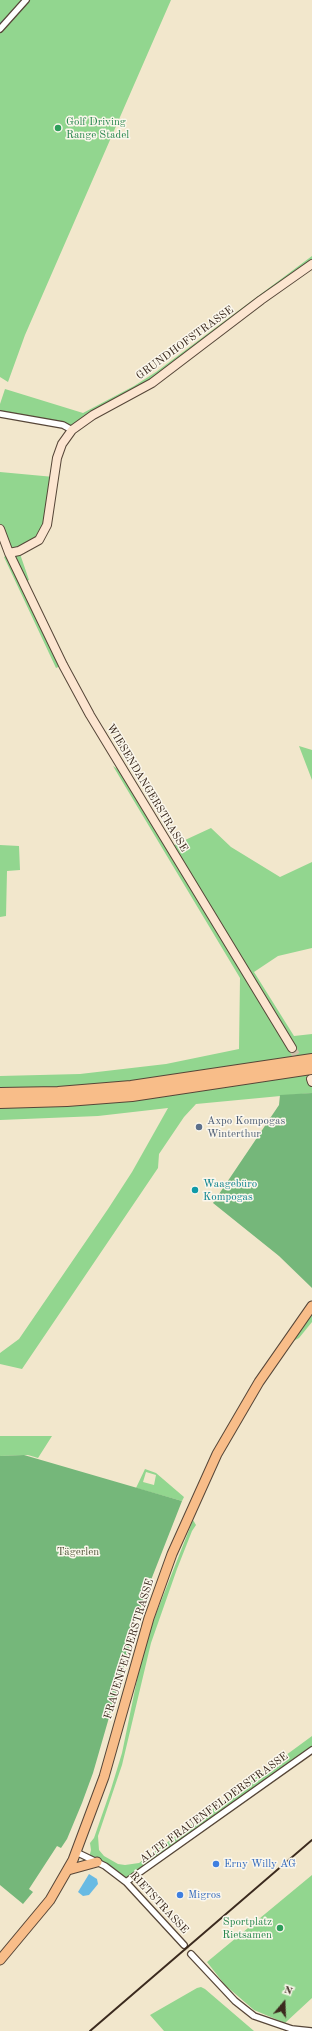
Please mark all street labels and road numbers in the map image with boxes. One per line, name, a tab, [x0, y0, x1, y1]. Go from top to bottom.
street label: GRUNDHOFSTRASSE	[134, 303, 236, 383]
street label: WIESENDANGERSTRASSE	[104, 722, 190, 854]
street label: FRAUENFELDERSTRASSE	[101, 1577, 157, 1721]
street label: ALTE FRAUENFELDERSTRASSE	[137, 1750, 291, 1866]
street label: RIETSTRASSE	[127, 1869, 191, 1937]

